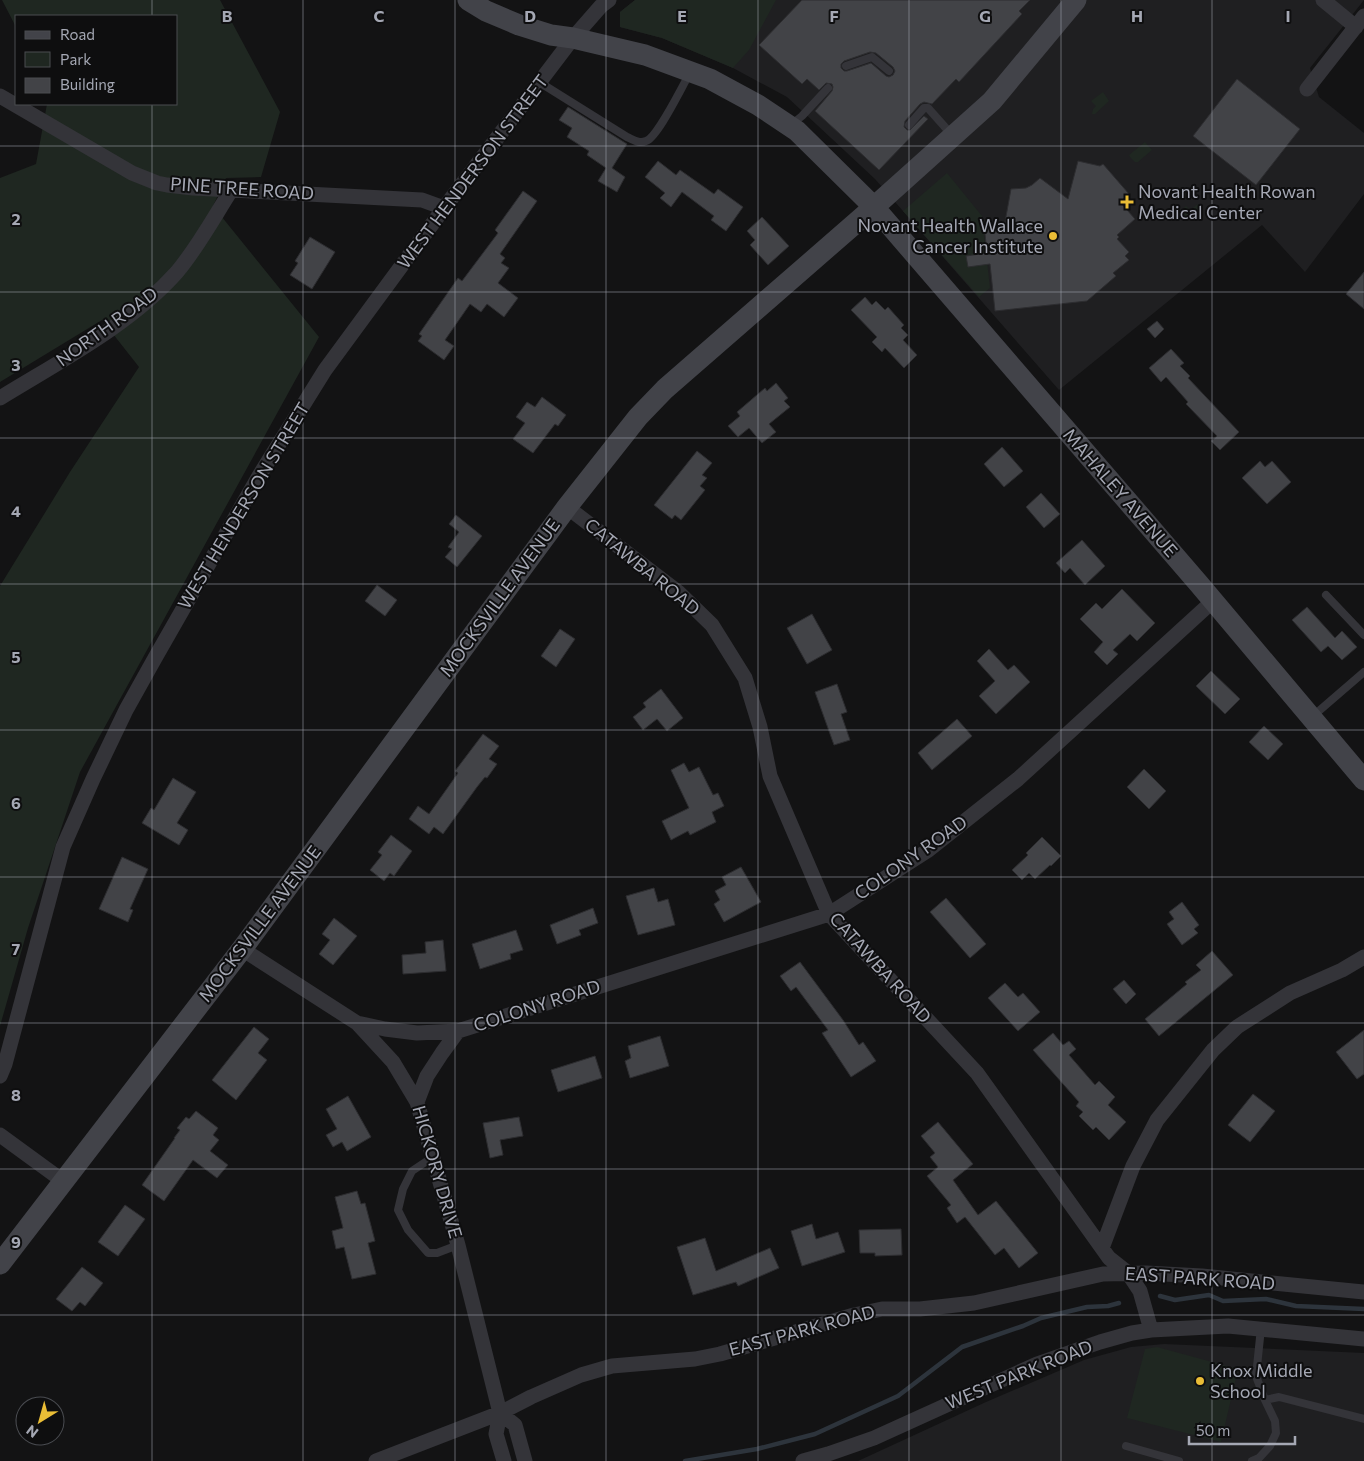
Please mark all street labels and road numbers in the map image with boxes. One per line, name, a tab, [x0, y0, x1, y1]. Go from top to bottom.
street label: WEST HENDERSON STREET	[392, 70, 552, 273]
street label: PINE TREE ROAD	[169, 172, 315, 204]
street label: NORTH ROAD	[51, 282, 161, 370]
street label: WEST HENDERSON STREET	[173, 398, 314, 613]
street label: MAHALEY AVENUE	[1059, 424, 1183, 561]
street label: CATAWBA ROAD	[581, 513, 705, 619]
street label: MOCKSVILLE AVENUE	[434, 514, 564, 681]
street label: COLONY ROAD	[850, 810, 971, 904]
street label: MOCKSVILLE AVENUE	[193, 841, 325, 1006]
street label: CATAWBA ROAD	[825, 907, 936, 1027]
street label: COLONY ROAD	[470, 974, 603, 1036]
street label: HICKORY DRIVE	[408, 1103, 467, 1241]
street label: EAST PARK ROAD	[1124, 1262, 1276, 1294]
street label: EAST PARK ROAD	[726, 1300, 877, 1360]
street label: WEST PARK ROAD	[942, 1335, 1095, 1414]

